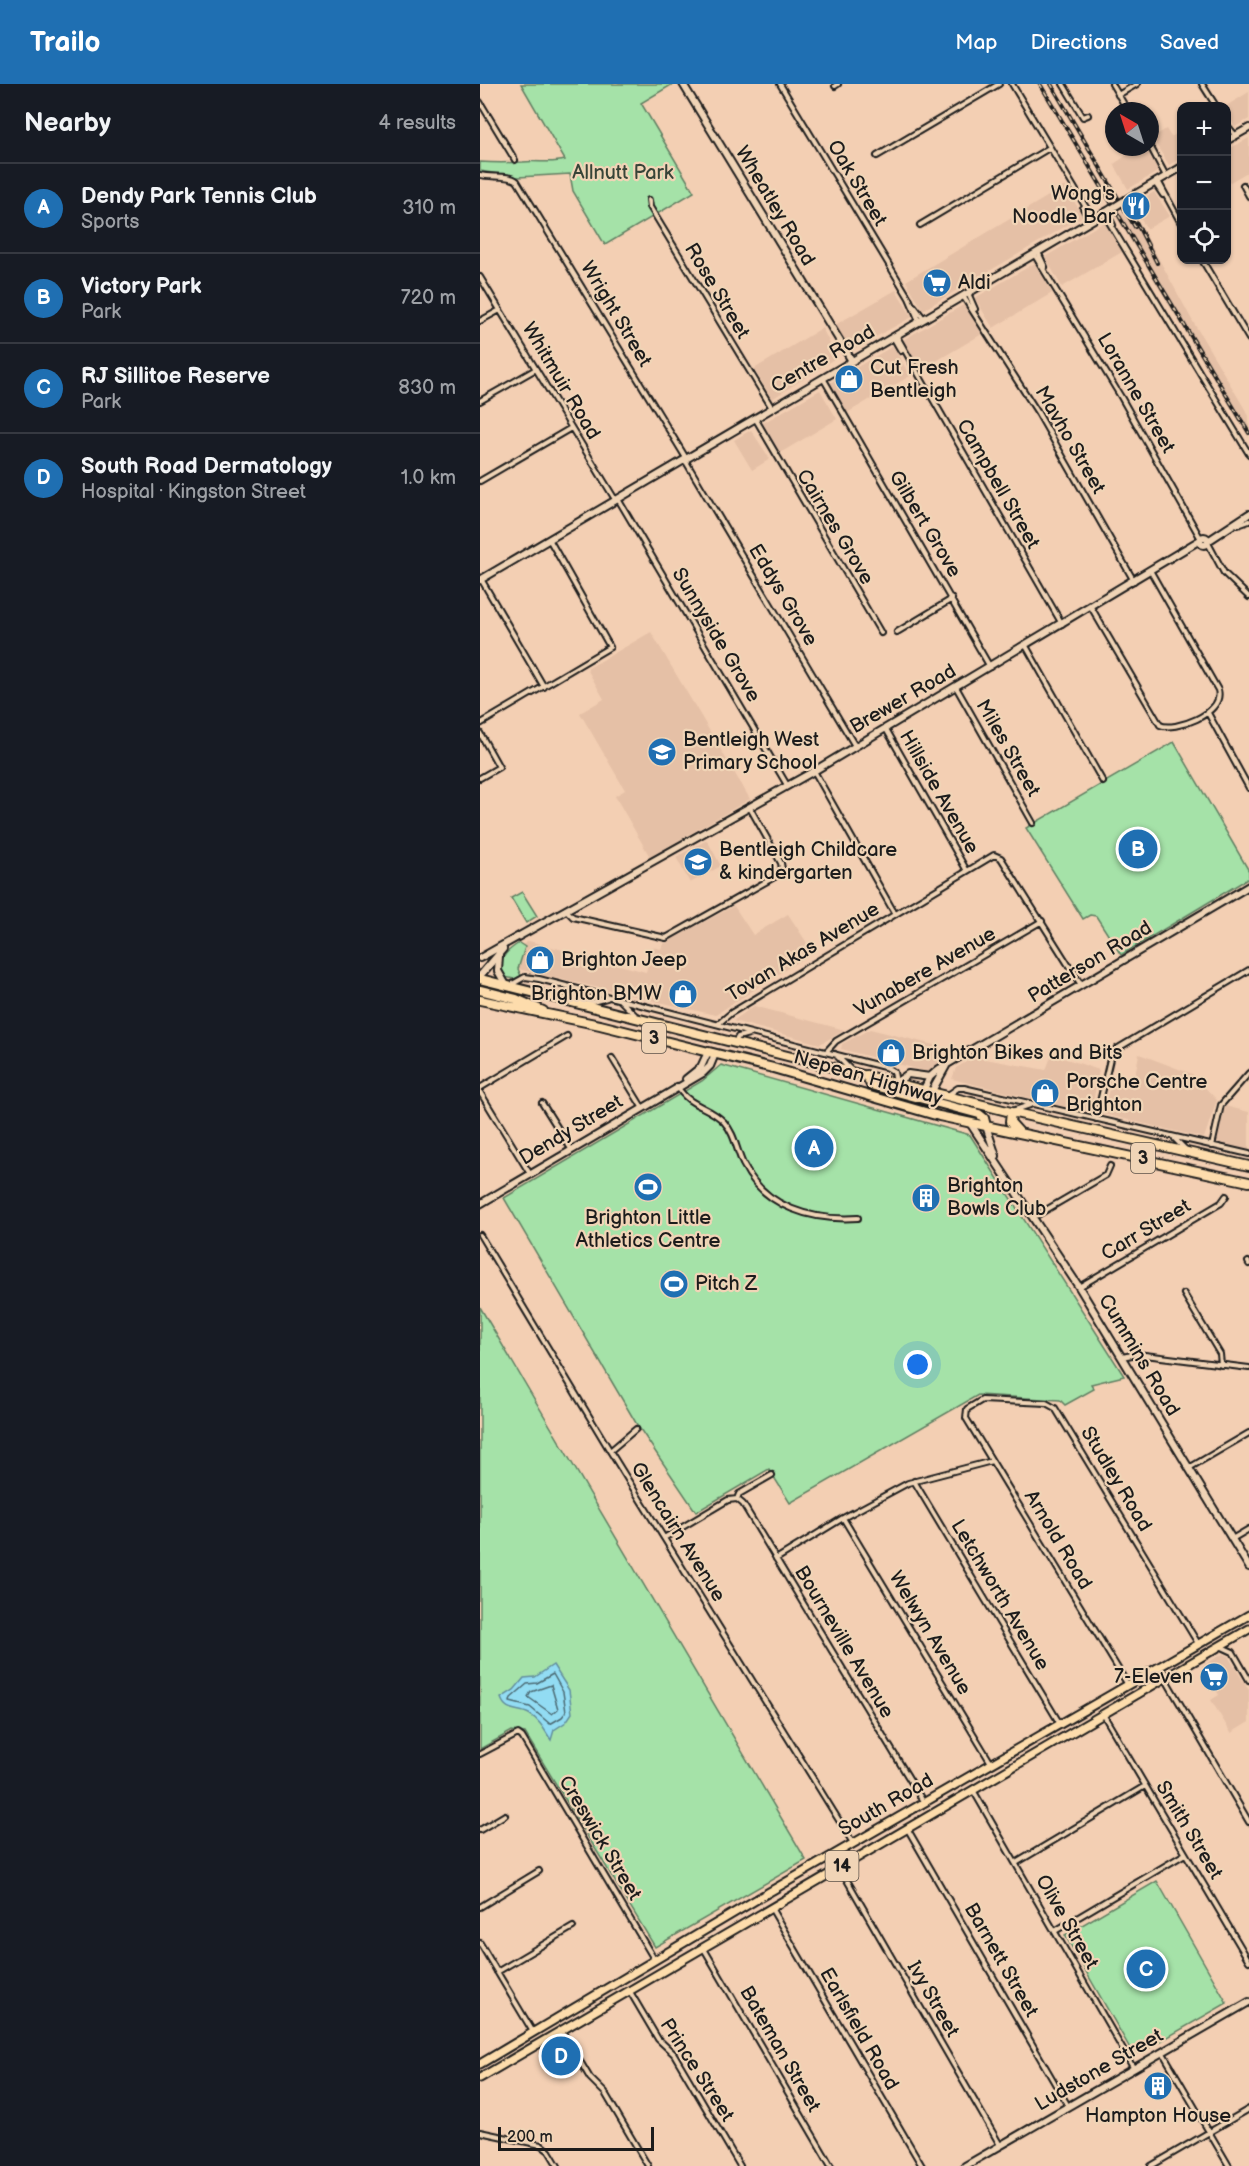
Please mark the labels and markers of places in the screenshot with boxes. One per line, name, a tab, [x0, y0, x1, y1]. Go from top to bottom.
place label: Wong's Noodle Bar	[1012, 182, 1116, 229]
restaurant icon: Wong's Noodle Bar	[1120, 190, 1152, 222]
supermarket icon: Aldi	[921, 267, 953, 299]
place label: Aldi	[958, 271, 991, 295]
place label: Cut Fresh Bentleigh	[870, 356, 958, 403]
shop icon: Cut Fresh Bentleigh	[833, 363, 865, 395]
place label: Bentleigh West Primary School	[683, 728, 819, 775]
school or university icon: Bentleigh West Primary School	[646, 736, 678, 768]
pin: B	[1118, 826, 1158, 872]
place label: Bentleigh Childcare & kindergarten	[719, 838, 897, 885]
school or university icon: Bentleigh Childcare & kindergarten	[682, 846, 714, 878]
shop icon: Brighton Jeep	[524, 944, 556, 976]
place label: Brighton Jeep	[561, 948, 687, 972]
shop icon: Brighton BMW	[667, 978, 699, 1010]
place label: Brighton BMW	[531, 982, 662, 1006]
shop icon: Brighton Bikes and Bits	[875, 1037, 907, 1069]
place label: Brighton Bikes and Bits	[912, 1041, 1123, 1065]
place label: Porsche Centre Brighton	[1066, 1070, 1208, 1117]
shop icon: Porsche Centre Brighton	[1029, 1077, 1061, 1109]
pin: A	[794, 1126, 834, 1170]
sports icon: Brighton Little Athletics Centre	[632, 1171, 664, 1203]
place label: Brighton Bowls Club	[947, 1174, 1046, 1221]
building icon: Brighton Bowls Club	[910, 1182, 942, 1214]
place label: Brighton Little Athletics Centre	[576, 1206, 720, 1253]
sports icon: Pitch Z	[658, 1268, 690, 1300]
place label: Pitch Z	[695, 1272, 758, 1296]
supermarket icon: 7-Eleven	[1198, 1661, 1230, 1693]
place label: 7-Eleven	[1114, 1665, 1193, 1689]
pin: C	[1126, 1946, 1166, 1992]
pin: D	[542, 2034, 580, 2078]
building icon: Hampton House	[1142, 2070, 1174, 2102]
place label: Hampton House	[1085, 2104, 1231, 2128]

